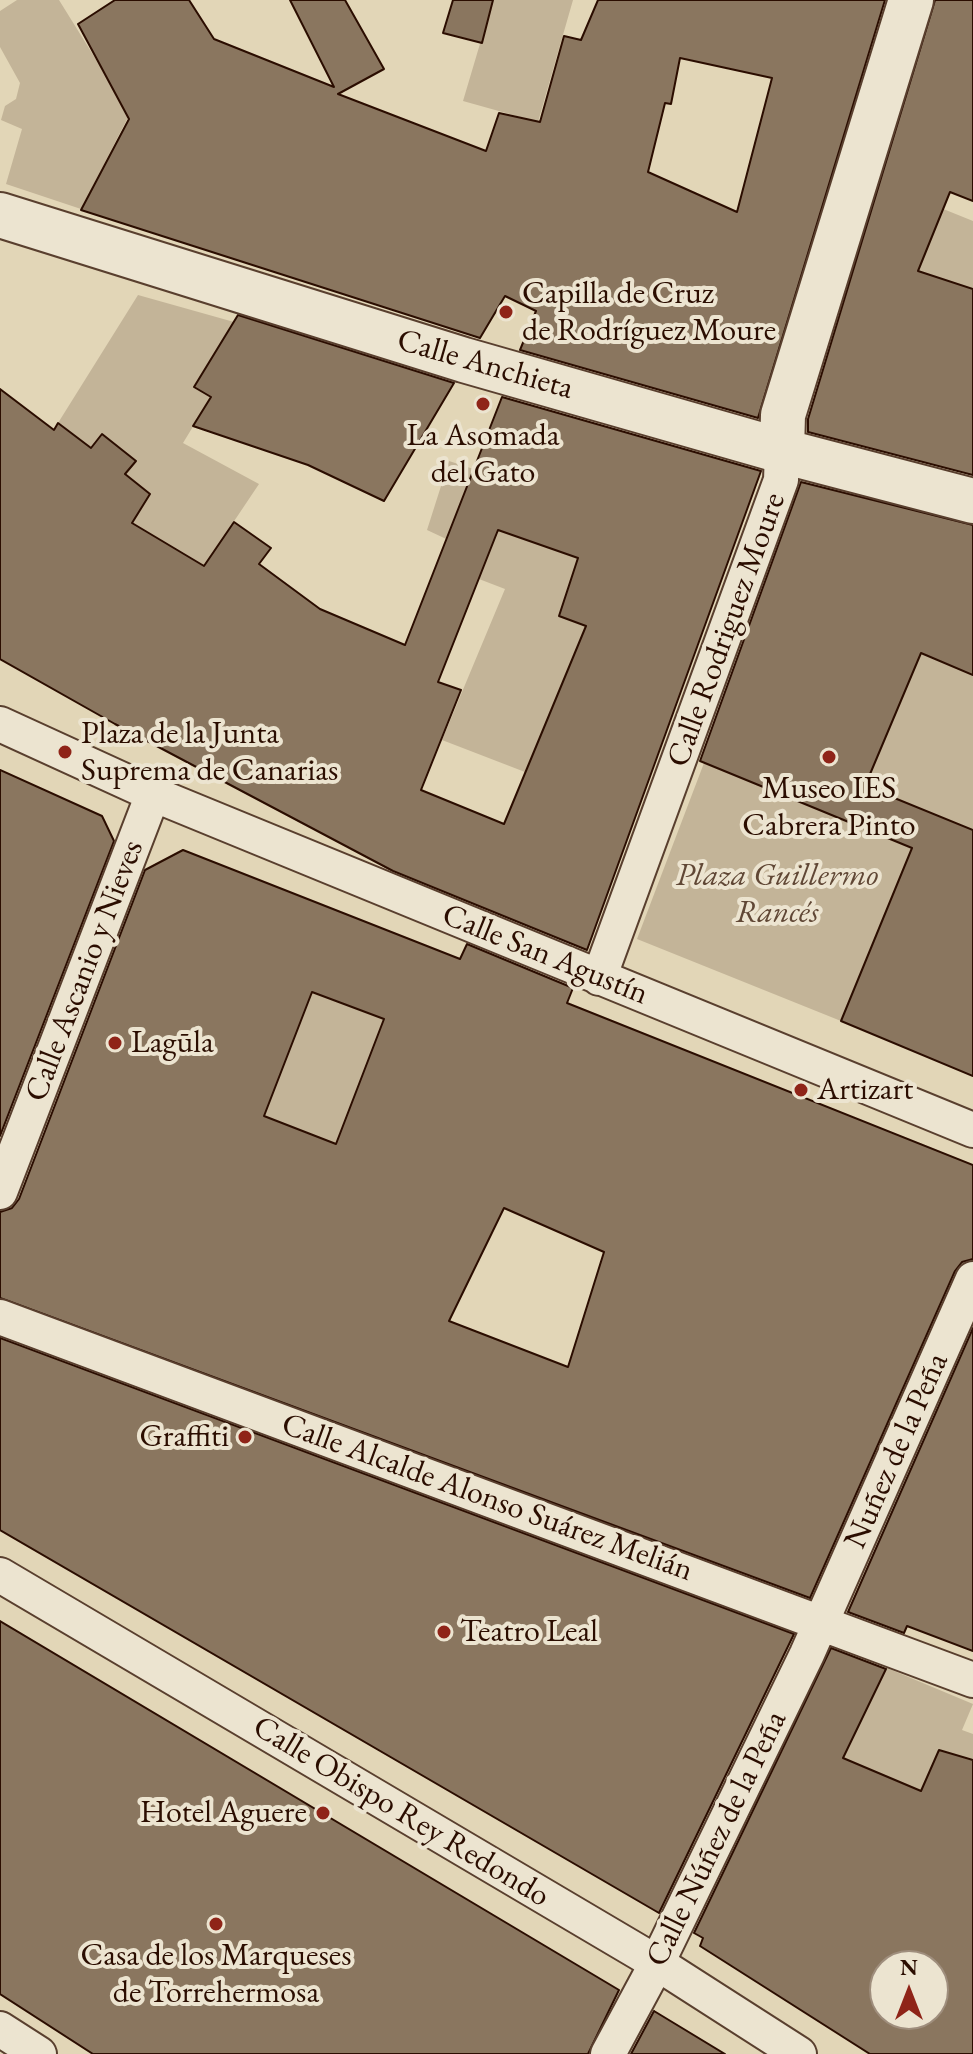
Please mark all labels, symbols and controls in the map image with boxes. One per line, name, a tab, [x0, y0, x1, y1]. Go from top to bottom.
place label: Capilla de Cruz de Rodríguez Moure	[522, 275, 776, 350]
marker: Capilla de Cruz de Rodríguez Moure	[497, 303, 515, 321]
street label: Calle Anchieta	[393, 322, 577, 408]
marker: La Asomada del Gato	[474, 395, 492, 413]
place label: La Asomada del Gato	[407, 417, 559, 492]
street label: Calle Rodriguez Moure	[660, 488, 794, 772]
place label: Plaza de la Junta Suprema de Canarias	[81, 715, 338, 790]
marker: Plaza de la Junta Suprema de Canarias	[56, 743, 74, 761]
marker: Museo IES Cabrera Pinto	[820, 748, 838, 766]
place label: Museo IES Cabrera Pinto	[742, 770, 916, 845]
street label: Calle Ascanio y Nieves	[18, 835, 152, 1107]
park label: Plaza Guillermo Rancés	[676, 857, 878, 932]
street label: Calle San Agustín	[436, 896, 654, 1014]
place label: Lagūla	[131, 1024, 214, 1062]
marker: Lagūla	[106, 1034, 124, 1052]
place label: Artizart	[817, 1071, 913, 1109]
marker: Artizart	[792, 1081, 810, 1099]
street label: Nuñez de la Peña	[837, 1347, 957, 1555]
street label: Calle Alcalde Alonso Suárez Melián	[276, 1406, 698, 1590]
place label: Graffiti	[139, 1418, 229, 1456]
marker: Graffiti	[236, 1428, 254, 1446]
place label: Teatro Leal	[460, 1613, 598, 1651]
marker: Teatro Leal	[435, 1623, 453, 1641]
street label: Calle Núñez de la Peña	[638, 1705, 796, 1973]
street label: Calle Obispo Rey Redondo	[246, 1708, 556, 1916]
place label: Hotel Aguere	[140, 1794, 307, 1832]
marker: Hotel Aguere	[314, 1804, 332, 1822]
marker: Casa de los Marqueses de Torrehermosa	[207, 1915, 225, 1933]
place label: Casa de los Marqueses de Torrehermosa	[80, 1937, 352, 2012]
north arrow	[869, 1950, 949, 2030]
text: N	[900, 1953, 918, 1982]

